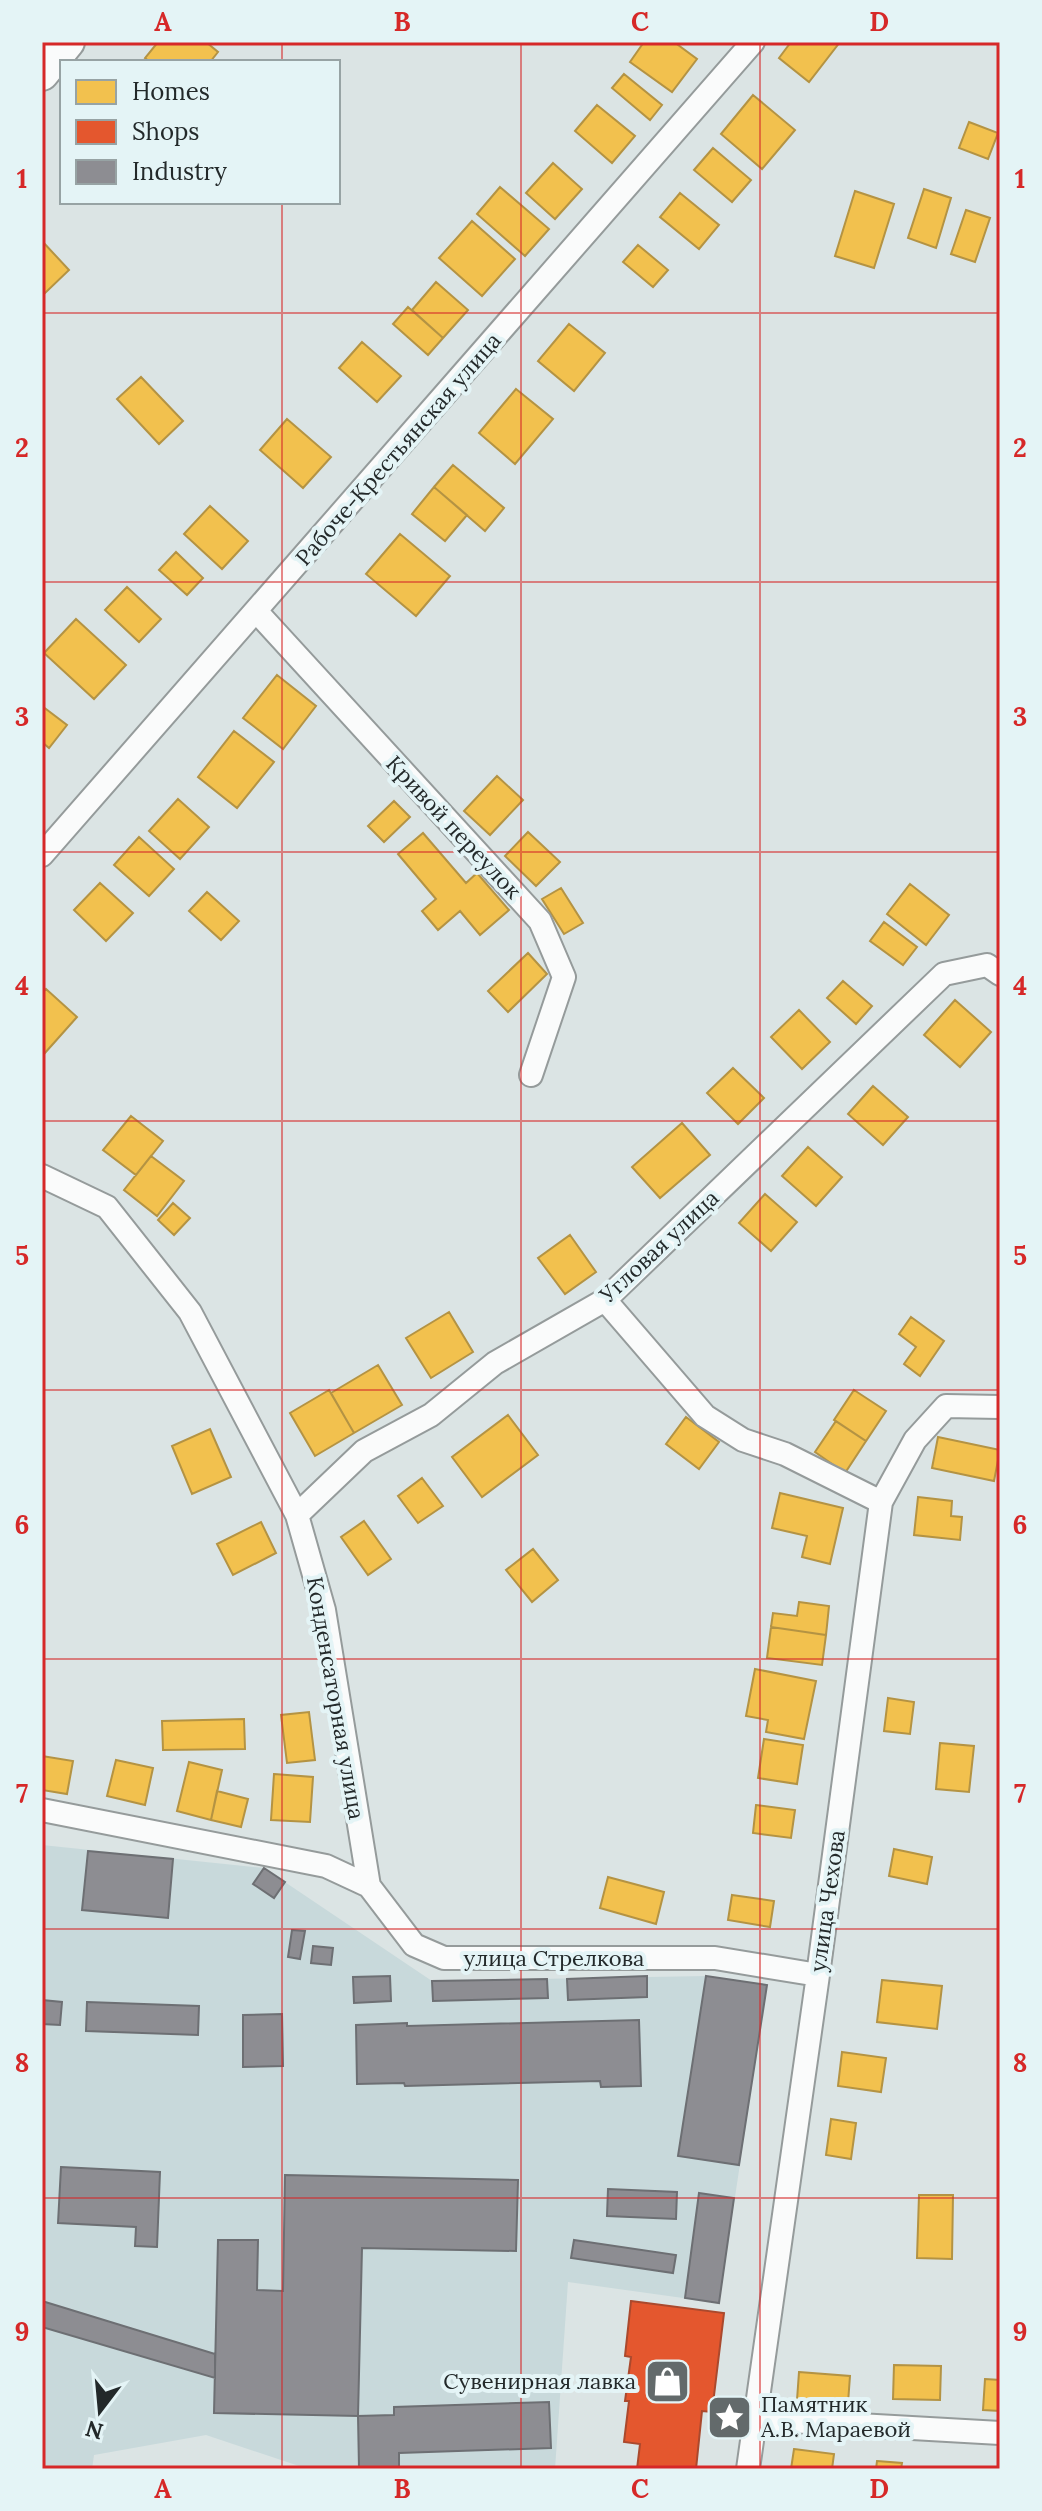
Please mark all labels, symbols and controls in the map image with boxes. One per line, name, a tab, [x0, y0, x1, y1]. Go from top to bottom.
text: A	[154, 5, 172, 38]
text: B	[393, 5, 411, 38]
text: C	[631, 5, 649, 38]
text: D	[869, 5, 889, 38]
legend	[60, 60, 340, 204]
text: Homes	[132, 76, 210, 107]
text: Shops	[132, 116, 199, 147]
text: Industry	[132, 156, 227, 187]
text: 1	[17, 162, 27, 195]
text: 1	[1015, 162, 1025, 195]
street label: Рабоче-Крестьянская улица	[289, 327, 507, 571]
text: 2	[15, 431, 29, 464]
text: 2	[1013, 431, 1027, 464]
text: 3	[15, 700, 29, 733]
text: 3	[1013, 700, 1027, 733]
street label: Кривой переулок	[380, 750, 528, 905]
text: 4	[15, 969, 29, 1002]
text: 4	[1013, 969, 1027, 1002]
street label: Угловая улица	[593, 1184, 724, 1309]
text: 5	[15, 1239, 29, 1272]
text: 5	[1013, 1239, 1027, 1272]
text: 6	[15, 1508, 29, 1541]
text: 6	[1013, 1508, 1027, 1541]
street label: Конденсаторная улица	[301, 1575, 371, 1821]
text: 7	[16, 1777, 28, 1810]
text: 7	[1014, 1777, 1026, 1810]
street label: улица Чехова	[803, 1828, 851, 1974]
street label: улица Стрелкова	[464, 1944, 644, 1972]
text: 8	[15, 2046, 29, 2079]
text: 8	[1013, 2046, 1027, 2079]
text: 9	[15, 2315, 29, 2348]
text: 9	[1013, 2315, 1027, 2348]
shop icon: Сувенирная лавка	[643, 2357, 691, 2405]
place label: Сувенирная лавка	[443, 2367, 636, 2395]
north arrow	[60, 2371, 140, 2451]
place label: Памятник А.В. Мараевой	[760, 2390, 911, 2443]
place icon: Памятник А.В. Мараевой	[706, 2393, 754, 2441]
text: N	[82, 2414, 107, 2446]
text: A	[154, 2472, 172, 2505]
text: B	[393, 2472, 411, 2505]
text: C	[631, 2472, 649, 2505]
text: D	[869, 2472, 889, 2505]

